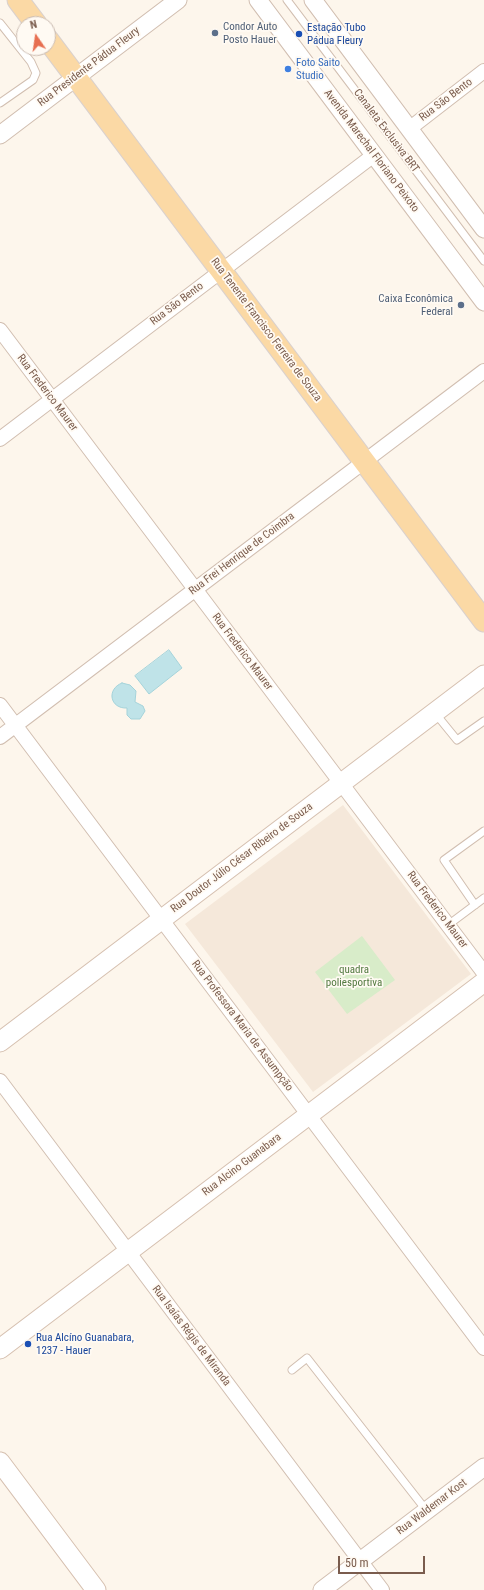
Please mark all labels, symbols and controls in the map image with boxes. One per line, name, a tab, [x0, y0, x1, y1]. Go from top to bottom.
north arrow	[16, 16, 56, 56]
text: N	[29, 18, 38, 32]
place label: Condor Auto Posto Hauer	[223, 20, 277, 46]
place label: Estação Tubo Pádua Fleury	[307, 21, 366, 47]
street label: Rua Presidente Pádua Fleury	[35, 24, 143, 110]
marker: Condor Auto Posto Hauer	[210, 28, 220, 38]
marker: Estação Tubo Pádua Fleury	[294, 29, 304, 39]
place label: Foto Saito Studio	[296, 56, 340, 82]
marker: Foto Saito Studio	[283, 64, 293, 74]
street label: Rua São Bento	[417, 76, 475, 124]
street label: Avenida Marechal Floriano Peixoto	[321, 87, 421, 215]
street label: Canaleta Exclusiva BRT	[350, 87, 422, 175]
street label: Rua Tenente Francisco Ferreira de Souza	[208, 256, 324, 404]
street label: Rua São Bento	[148, 280, 206, 328]
place label: Caixa Econômica Federal	[378, 292, 453, 318]
marker: Caixa Econômica Federal	[456, 300, 466, 310]
street label: Rua Frederico Maurer	[14, 352, 80, 434]
street label: Rua Frei Henrique de Coimbra	[187, 510, 297, 598]
street label: Rua Frederico Maurer	[209, 611, 275, 693]
street label: Rua Doutor Júlio César Ribeiro de Souza	[168, 800, 316, 916]
street label: Rua Frederico Maurer	[404, 869, 470, 951]
street label: Rua Professora Maria de Assumpção	[188, 958, 296, 1094]
park label: quadra poliesportiva	[326, 963, 382, 989]
street label: Rua Alcino Guanabara	[200, 1131, 284, 1199]
street label: Rua Isaías Régis de Miranda	[149, 1283, 233, 1389]
place label: Rua Alcíno Guanabara, 1237 - Hauer	[36, 1331, 134, 1357]
marker: Rua Alcíno Guanabara, 1237 - Hauer	[23, 1339, 33, 1349]
street label: Rua Waldemar Kost	[394, 1476, 470, 1538]
scale bar	[340, 1548, 427, 1574]
text: 50 m	[345, 1556, 369, 1570]

